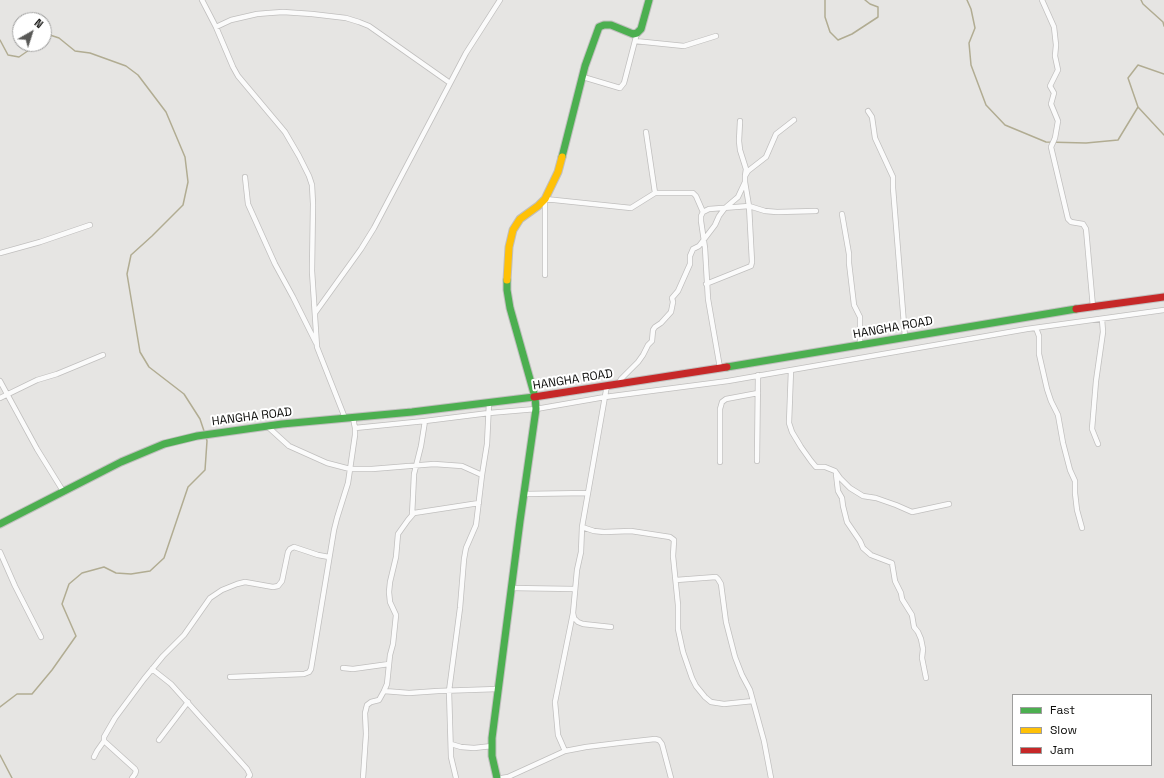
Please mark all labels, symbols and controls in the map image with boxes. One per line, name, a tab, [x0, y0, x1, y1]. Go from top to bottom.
north arrow	[12, 12, 52, 52]
text: N	[32, 16, 46, 31]
street label: HANGHA ROAD	[852, 314, 934, 342]
street label: HANGHA ROAD	[532, 367, 614, 393]
street label: HANGHA ROAD	[211, 405, 293, 429]
legend	[1012, 694, 1152, 766]
text: Fast	[1050, 702, 1075, 718]
text: Slow	[1050, 722, 1077, 738]
text: Jam	[1050, 742, 1074, 758]

